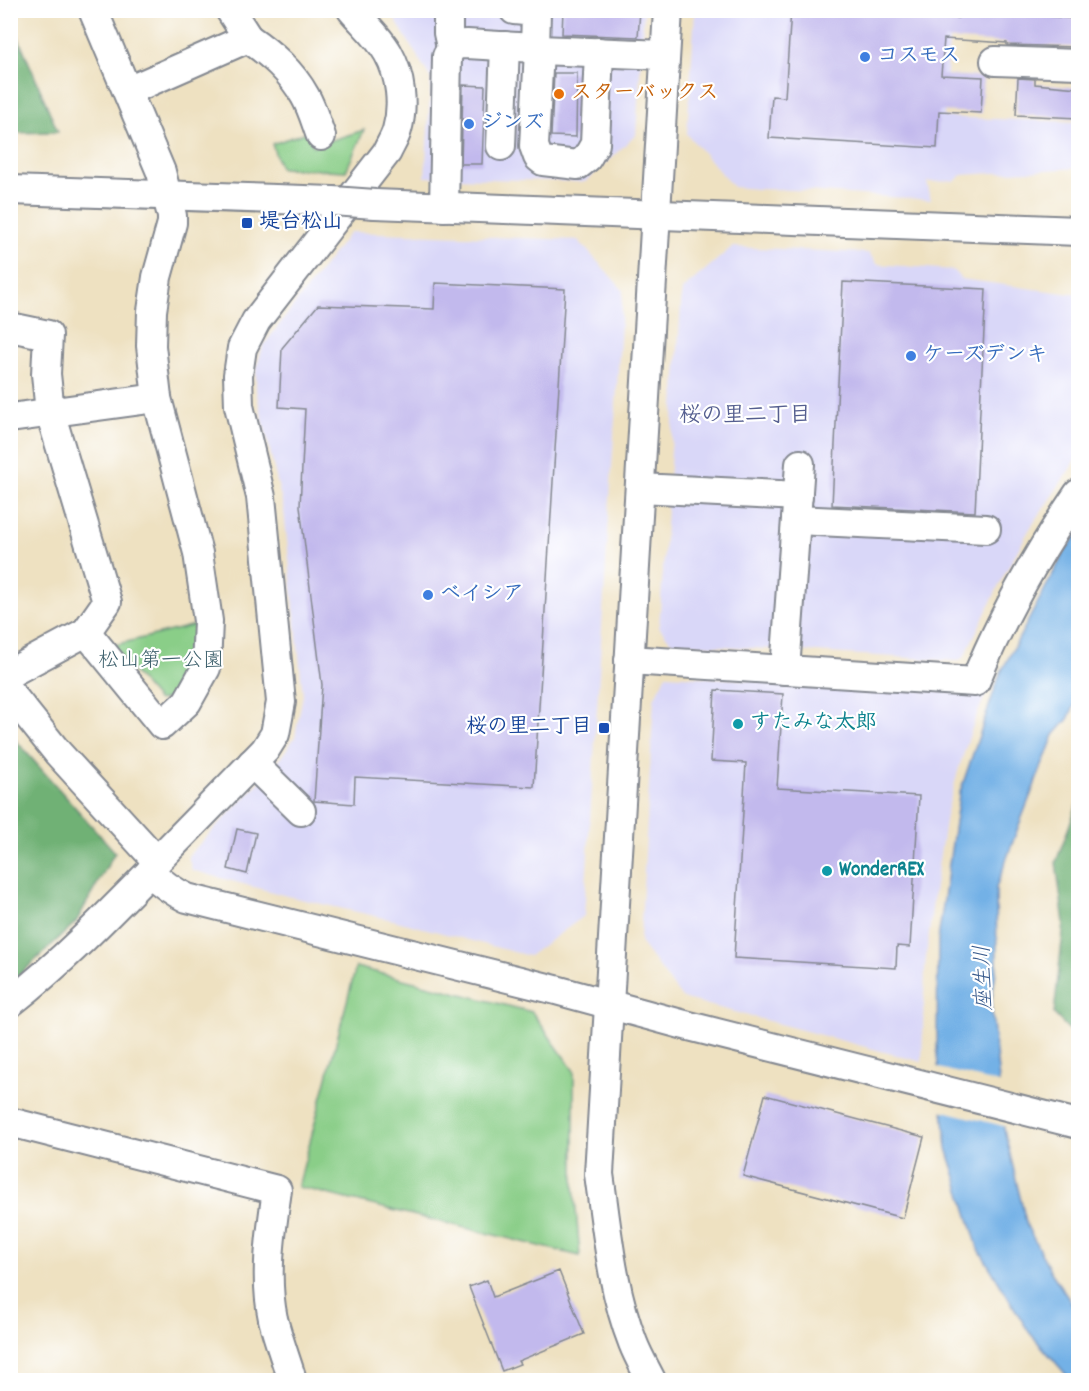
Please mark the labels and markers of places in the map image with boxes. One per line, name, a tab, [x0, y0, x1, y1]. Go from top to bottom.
place label: コスモス	[877, 42, 960, 72]
marker: コスモス	[858, 50, 872, 64]
place label: スターバックス	[571, 79, 718, 109]
marker: スターバックス	[552, 87, 566, 101]
place label: ジンズ	[481, 109, 544, 139]
marker: ジンズ	[462, 117, 476, 131]
place label: 堤台松山	[259, 208, 343, 238]
marker: 堤台松山	[240, 216, 254, 230]
place label: ケーズデンキ	[923, 341, 1047, 371]
marker: ケーズデンキ	[904, 349, 918, 363]
place label: ベイシア	[440, 580, 524, 610]
marker: ベイシア	[421, 588, 435, 602]
place label: すたみな太郎	[750, 709, 876, 739]
place label: 桜の里二丁目	[466, 713, 592, 743]
marker: すたみな太郎	[731, 717, 745, 731]
marker: 桜の里二丁目	[597, 721, 611, 735]
place label: WonderREX	[839, 856, 925, 886]
marker: WonderREX	[820, 864, 834, 878]

